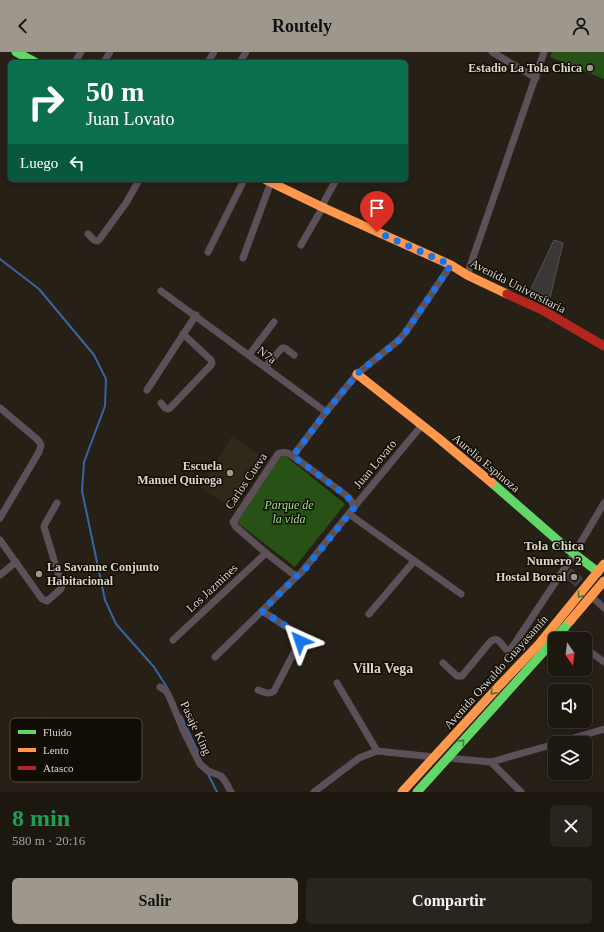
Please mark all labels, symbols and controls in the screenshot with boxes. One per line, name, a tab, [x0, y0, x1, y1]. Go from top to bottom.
icon: back	[12, 15, 34, 37]
icon: person	[570, 15, 592, 37]
text: Routely	[272, 16, 332, 36]
place label: Estadio La Tola Chica	[468, 61, 582, 75]
marker: Estadio La Tola Chica	[585, 63, 595, 73]
icon: right	[20, 76, 72, 128]
text: 50 m	[86, 76, 144, 107]
text: Juan Lovato	[86, 109, 174, 129]
icon: left	[66, 152, 88, 174]
text: Luego	[20, 155, 58, 171]
pin	[360, 191, 394, 232]
icon: arrive	[366, 197, 388, 219]
street label: Avenida Universitaria	[468, 256, 569, 316]
street label: N7a	[255, 343, 280, 367]
street label: Aurelio Espinoza	[449, 431, 523, 496]
street label: Juan Lovato	[351, 437, 399, 491]
street label: Carlos Cueva	[222, 450, 270, 512]
place label: Escuela Manuel Quiroga	[137, 459, 222, 487]
marker: Escuela Manuel Quiroga	[225, 468, 235, 478]
park label: Parque de la vida	[263, 498, 314, 526]
district label: Tola Chica Numero 2	[524, 538, 584, 568]
place label: La Savanne Conjunto Habitacional	[47, 560, 159, 588]
street label: Los Jazmines	[183, 560, 241, 615]
marker: La Savanne Conjunto Habitacional	[34, 569, 44, 579]
place label: Hostal Boreal	[496, 570, 567, 584]
marker: Hostal Boreal	[569, 572, 579, 582]
one-way arrow	[577, 590, 584, 597]
street label: Avenida Oswaldo Guayasamín	[441, 612, 551, 732]
position arrow	[279, 620, 321, 662]
north arrow	[548, 632, 592, 676]
map controls	[548, 632, 592, 780]
district label: Villa Vega	[353, 661, 413, 676]
button: sound	[548, 684, 592, 728]
one-way arrow	[491, 687, 498, 695]
street label: Pasaje King	[177, 699, 215, 757]
legend	[10, 718, 142, 782]
text: Fluido	[43, 726, 72, 738]
button: layers	[548, 736, 592, 780]
one-way arrow	[457, 739, 464, 747]
text: Lento	[43, 744, 69, 756]
text: Atasco	[43, 762, 74, 774]
text: 8 min	[12, 805, 70, 831]
button: close	[550, 805, 592, 847]
text: 580 m · 20:16	[12, 833, 85, 848]
button: Salir	[12, 878, 298, 924]
button: Compartir	[306, 878, 592, 924]

